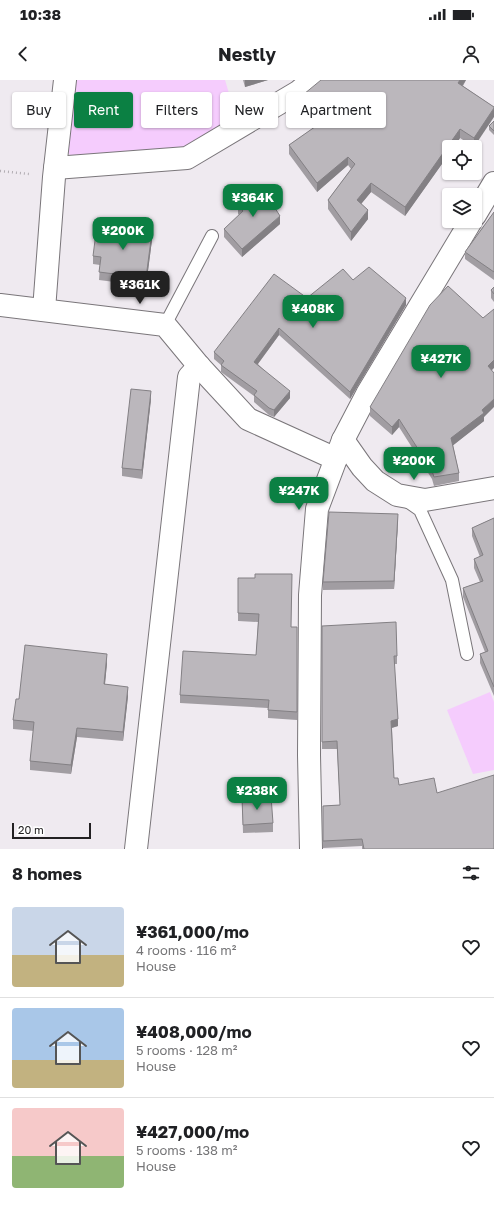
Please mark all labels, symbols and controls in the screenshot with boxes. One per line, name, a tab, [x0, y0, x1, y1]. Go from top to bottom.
text: 10:38	[20, 5, 61, 23]
icon: back	[12, 43, 34, 65]
text: Nestly	[218, 43, 276, 65]
icon: person	[460, 43, 482, 65]
chip: Buy	[12, 92, 66, 128]
chip: Rent	[74, 92, 133, 128]
chip: Filters	[141, 92, 212, 128]
chip: New	[220, 92, 278, 128]
chip: Apartment	[286, 92, 386, 128]
map controls	[442, 140, 482, 228]
button: locate	[442, 140, 482, 180]
pin: ¥364K	[225, 184, 281, 218]
button: layers	[442, 188, 482, 228]
text: ¥364K	[232, 189, 274, 205]
pin: ¥200K	[95, 217, 151, 251]
text: ¥200K	[102, 222, 144, 238]
pin: ¥361K	[112, 271, 168, 305]
text: ¥361K	[120, 276, 160, 292]
pin: ¥408K	[285, 295, 341, 329]
text: ¥408K	[292, 300, 334, 316]
pin: ¥427K	[413, 345, 469, 379]
text: ¥427K	[420, 350, 462, 366]
pin: ¥200K	[386, 447, 442, 481]
text: ¥200K	[393, 452, 435, 468]
pin: ¥247K	[271, 477, 327, 511]
text: ¥247K	[278, 482, 320, 498]
pin: ¥238K	[229, 777, 285, 811]
text: ¥238K	[236, 782, 278, 798]
scale bar	[12, 821, 91, 840]
text: 20 m	[18, 823, 44, 836]
icon: filters	[460, 862, 482, 884]
text: 8 homes	[12, 863, 82, 884]
text: ¥361,000/mo	[136, 921, 249, 942]
icon: home	[44, 923, 92, 971]
icon: heart	[460, 936, 482, 958]
text: 4 rooms · 116 m²	[136, 942, 236, 958]
text: House	[136, 958, 176, 974]
text: ¥408,000/mo	[136, 1021, 252, 1042]
icon: home	[44, 1024, 92, 1072]
icon: heart	[460, 1037, 482, 1059]
text: 5 rooms · 128 m²	[136, 1042, 237, 1058]
text: House	[136, 1058, 176, 1074]
text: ¥427,000/mo	[136, 1121, 249, 1142]
icon: home	[44, 1124, 92, 1172]
icon: heart	[460, 1137, 482, 1159]
text: 5 rooms · 138 m²	[136, 1142, 237, 1158]
text: House	[136, 1158, 176, 1174]

